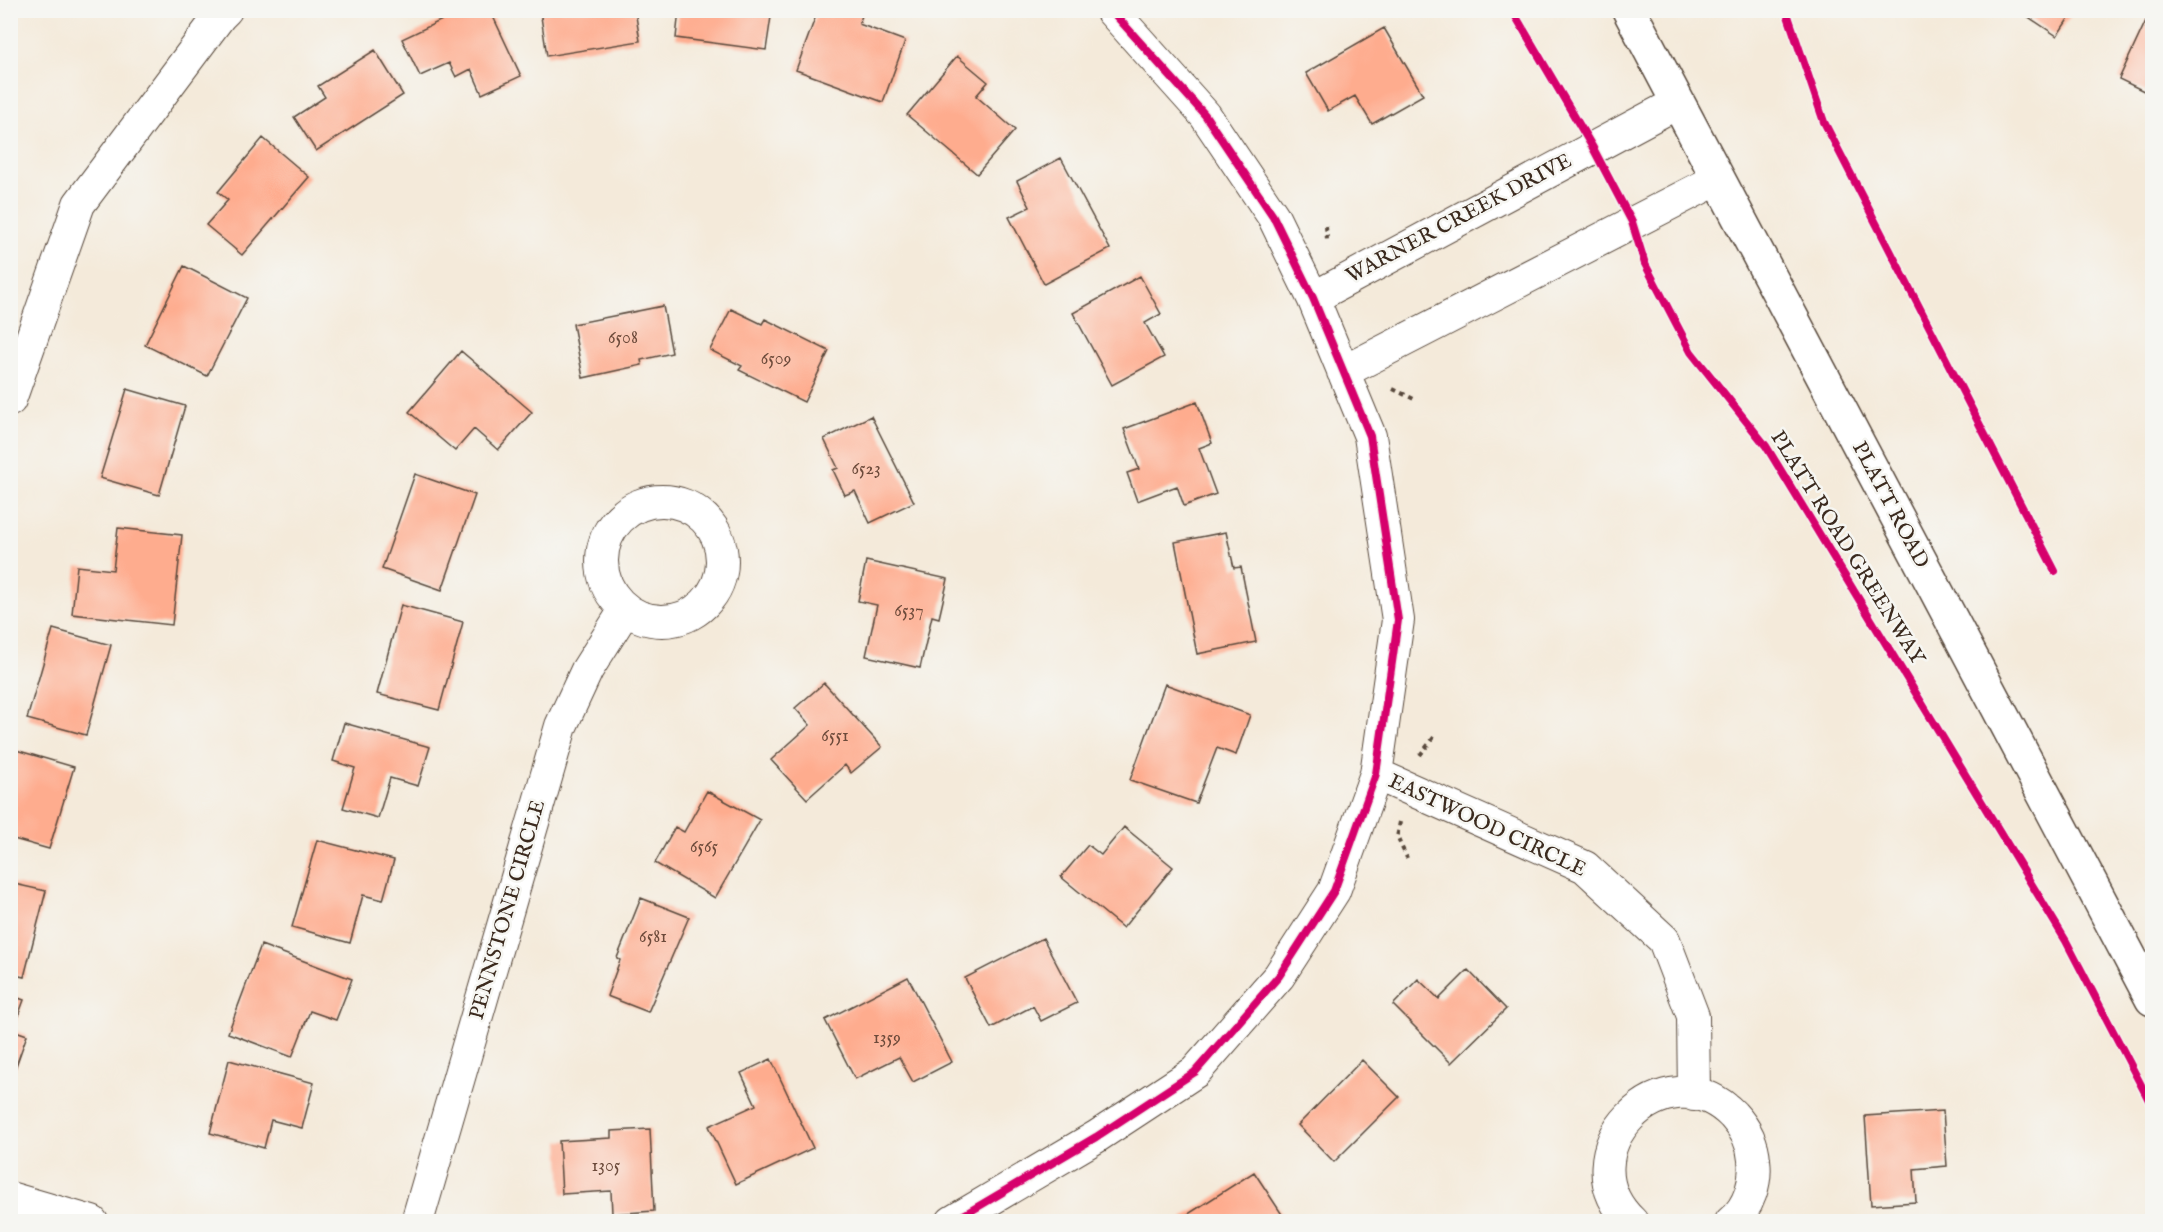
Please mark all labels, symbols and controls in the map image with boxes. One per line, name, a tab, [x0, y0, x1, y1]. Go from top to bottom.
street label: WARNER CREEK DRIVE	[1341, 148, 1577, 290]
house number: 6508	[608, 327, 638, 350]
house number: 6509	[761, 348, 791, 371]
street label: PLATT ROAD GREENWAY	[1764, 426, 1931, 672]
street label: PLATT ROAD	[1845, 437, 1935, 573]
house number: 6523	[851, 458, 881, 481]
house number: 6537	[894, 600, 924, 623]
house number: 6551	[821, 725, 849, 748]
street label: EASTWOOD CIRCLE	[1384, 768, 1590, 884]
street label: PENNSTONE CIRCLE	[464, 797, 552, 1023]
house number: 6565	[690, 836, 719, 859]
house number: 6581	[639, 926, 667, 949]
house number: 1359	[873, 1027, 901, 1050]
house number: 1305	[592, 1155, 621, 1178]

